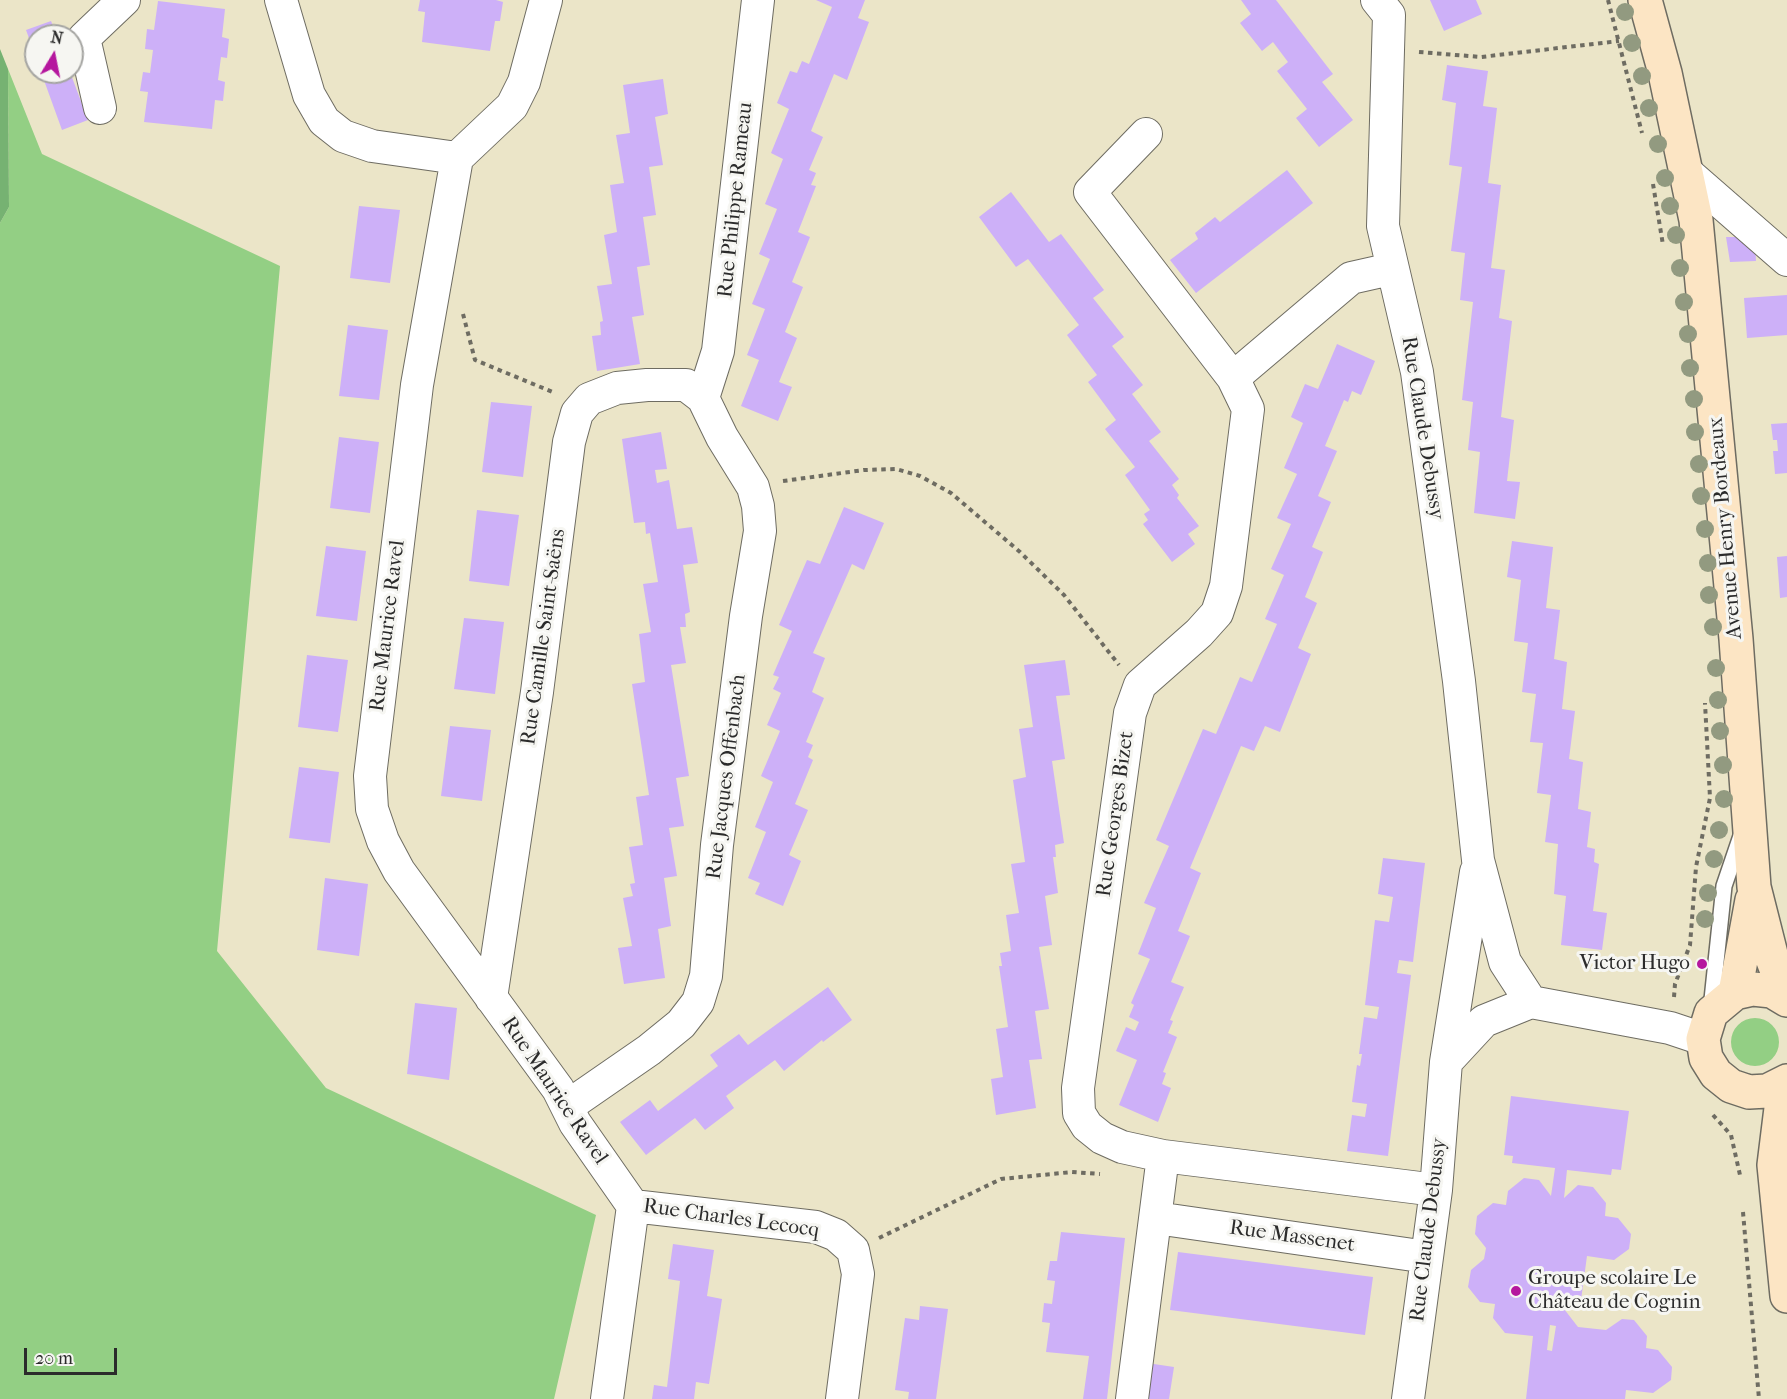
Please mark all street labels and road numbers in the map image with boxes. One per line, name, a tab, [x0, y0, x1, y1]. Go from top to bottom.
street label: Rue Philippe Rameau	[713, 101, 759, 299]
street label: Rue Claude Debussy	[1395, 335, 1449, 521]
street label: Avenue Henry Bordeaux	[1704, 416, 1748, 640]
street label: Rue Camille Saint-Saëns	[516, 527, 572, 747]
street label: Rue Maurice Ravel	[365, 539, 411, 713]
street label: Rue Jacques Offenbach	[702, 673, 752, 881]
street label: Rue Georges Bizet	[1092, 730, 1140, 898]
street label: Rue Maurice Ravel	[495, 1012, 613, 1170]
street label: Rue Claude Debussy	[1405, 1137, 1453, 1323]
street label: Rue Charles Lecocq	[641, 1194, 821, 1244]
street label: Rue Massenet	[1228, 1216, 1356, 1258]

